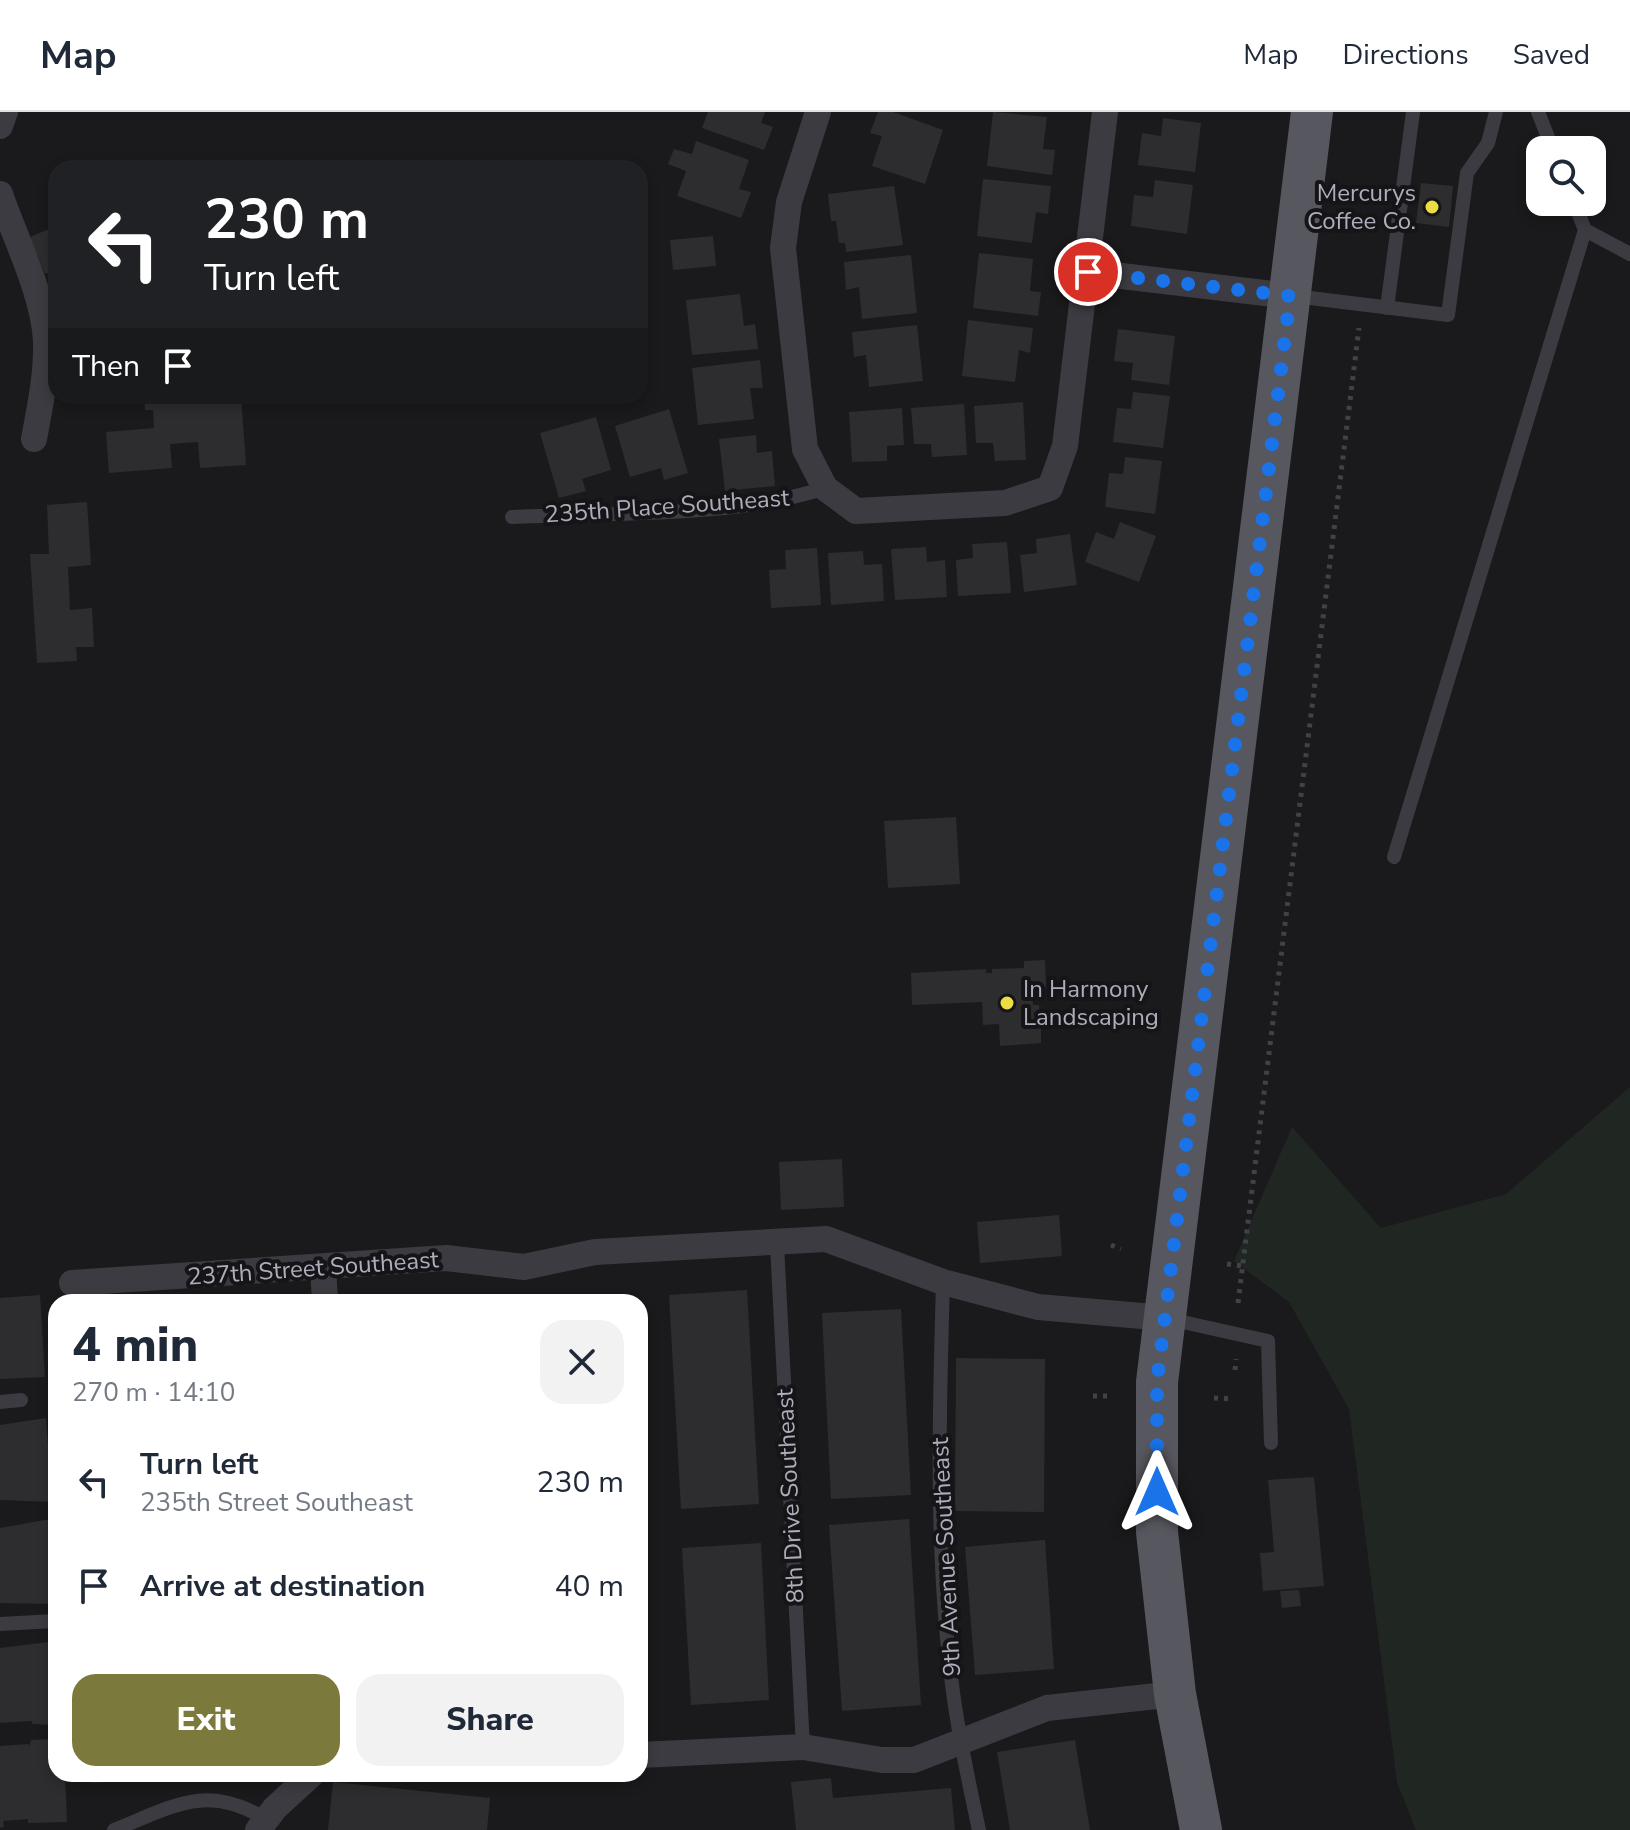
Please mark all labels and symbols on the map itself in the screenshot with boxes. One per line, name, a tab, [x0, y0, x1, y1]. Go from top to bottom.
place label: Mercurys Coffee Co.	[1307, 177, 1416, 237]
marker: Mercurys Coffee Co.	[1423, 198, 1441, 216]
pin	[1054, 238, 1122, 306]
street label: 235th Place Southeast	[544, 481, 791, 531]
place label: In Harmony Landscaping	[1023, 973, 1159, 1033]
marker: In Harmony Landscaping	[998, 994, 1016, 1012]
street label: 237th Street Southeast	[186, 1243, 440, 1293]
street label: 8th Drive Southeast	[768, 1387, 812, 1604]
street label: 9th Avenue Southeast	[924, 1436, 968, 1677]
position arrow	[1115, 1450, 1199, 1534]

